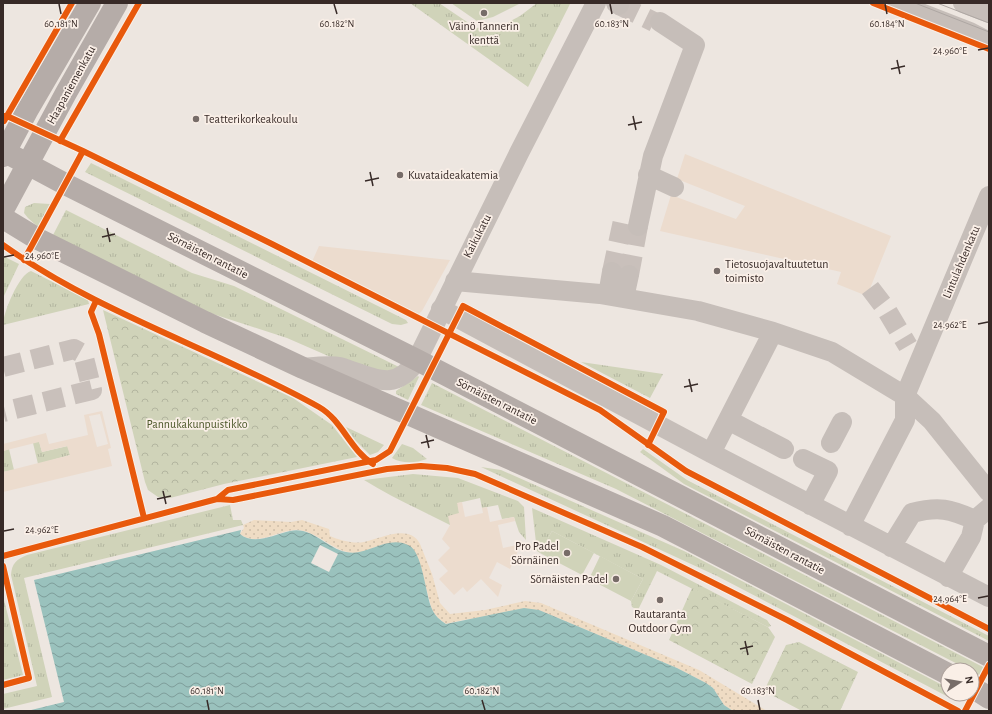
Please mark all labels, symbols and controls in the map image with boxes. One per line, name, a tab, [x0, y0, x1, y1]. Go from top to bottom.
marker: Väinö Tannerin kenttä	[479, 8, 489, 18]
text: 60.181°N	[44, 19, 78, 29]
text: 60.182°N	[320, 19, 354, 29]
text: 60.183°N	[595, 19, 629, 29]
text: 60.184°N	[869, 19, 905, 29]
place label: Väinö Tannerin kenttä	[449, 20, 519, 46]
street label: Haapaniemenkatu	[45, 44, 97, 126]
text: 24.960°E	[933, 46, 967, 56]
place label: Teatterikorkeakoulu	[204, 113, 298, 125]
marker: Teatterikorkeakoulu	[191, 114, 201, 124]
place label: Kuvataideakatemia	[408, 169, 499, 181]
marker: Kuvataideakatemia	[395, 170, 405, 180]
street label: Kaikukatu	[461, 212, 493, 260]
street label: Lintulahdenkatu	[940, 224, 982, 300]
street label: Sörnäisten rantatie	[166, 230, 250, 280]
text: 24.960°E	[25, 251, 59, 261]
place label: Tietosuojavaltuutetun toimisto	[725, 258, 829, 284]
marker: Tietosuojavaltuutetun toimisto	[712, 266, 722, 276]
text: 24.962°E	[933, 320, 967, 330]
street label: Sörnäisten rantatie	[455, 376, 539, 426]
park label: Pannukakunpuistikko	[146, 418, 248, 430]
street label: Sörnäisten rantatie	[743, 524, 827, 576]
text: 24.962°E	[25, 525, 59, 535]
place label: Pro Padel Sörnäinen	[511, 540, 559, 566]
marker: Pro Padel Sörnäinen	[562, 548, 572, 558]
place label: Sörnäisten Padel	[530, 573, 608, 585]
marker: Sörnäisten Padel	[611, 574, 621, 584]
text: 24.964°E	[933, 594, 967, 604]
marker: Rautaranta Outdoor Gym	[655, 595, 665, 605]
place label: Rautaranta Outdoor Gym	[629, 608, 691, 635]
north arrow	[940, 662, 980, 702]
text: N	[963, 675, 975, 685]
text: 60.181°N	[190, 686, 224, 696]
text: 60.182°N	[465, 686, 499, 696]
text: 60.183°N	[741, 686, 775, 696]

